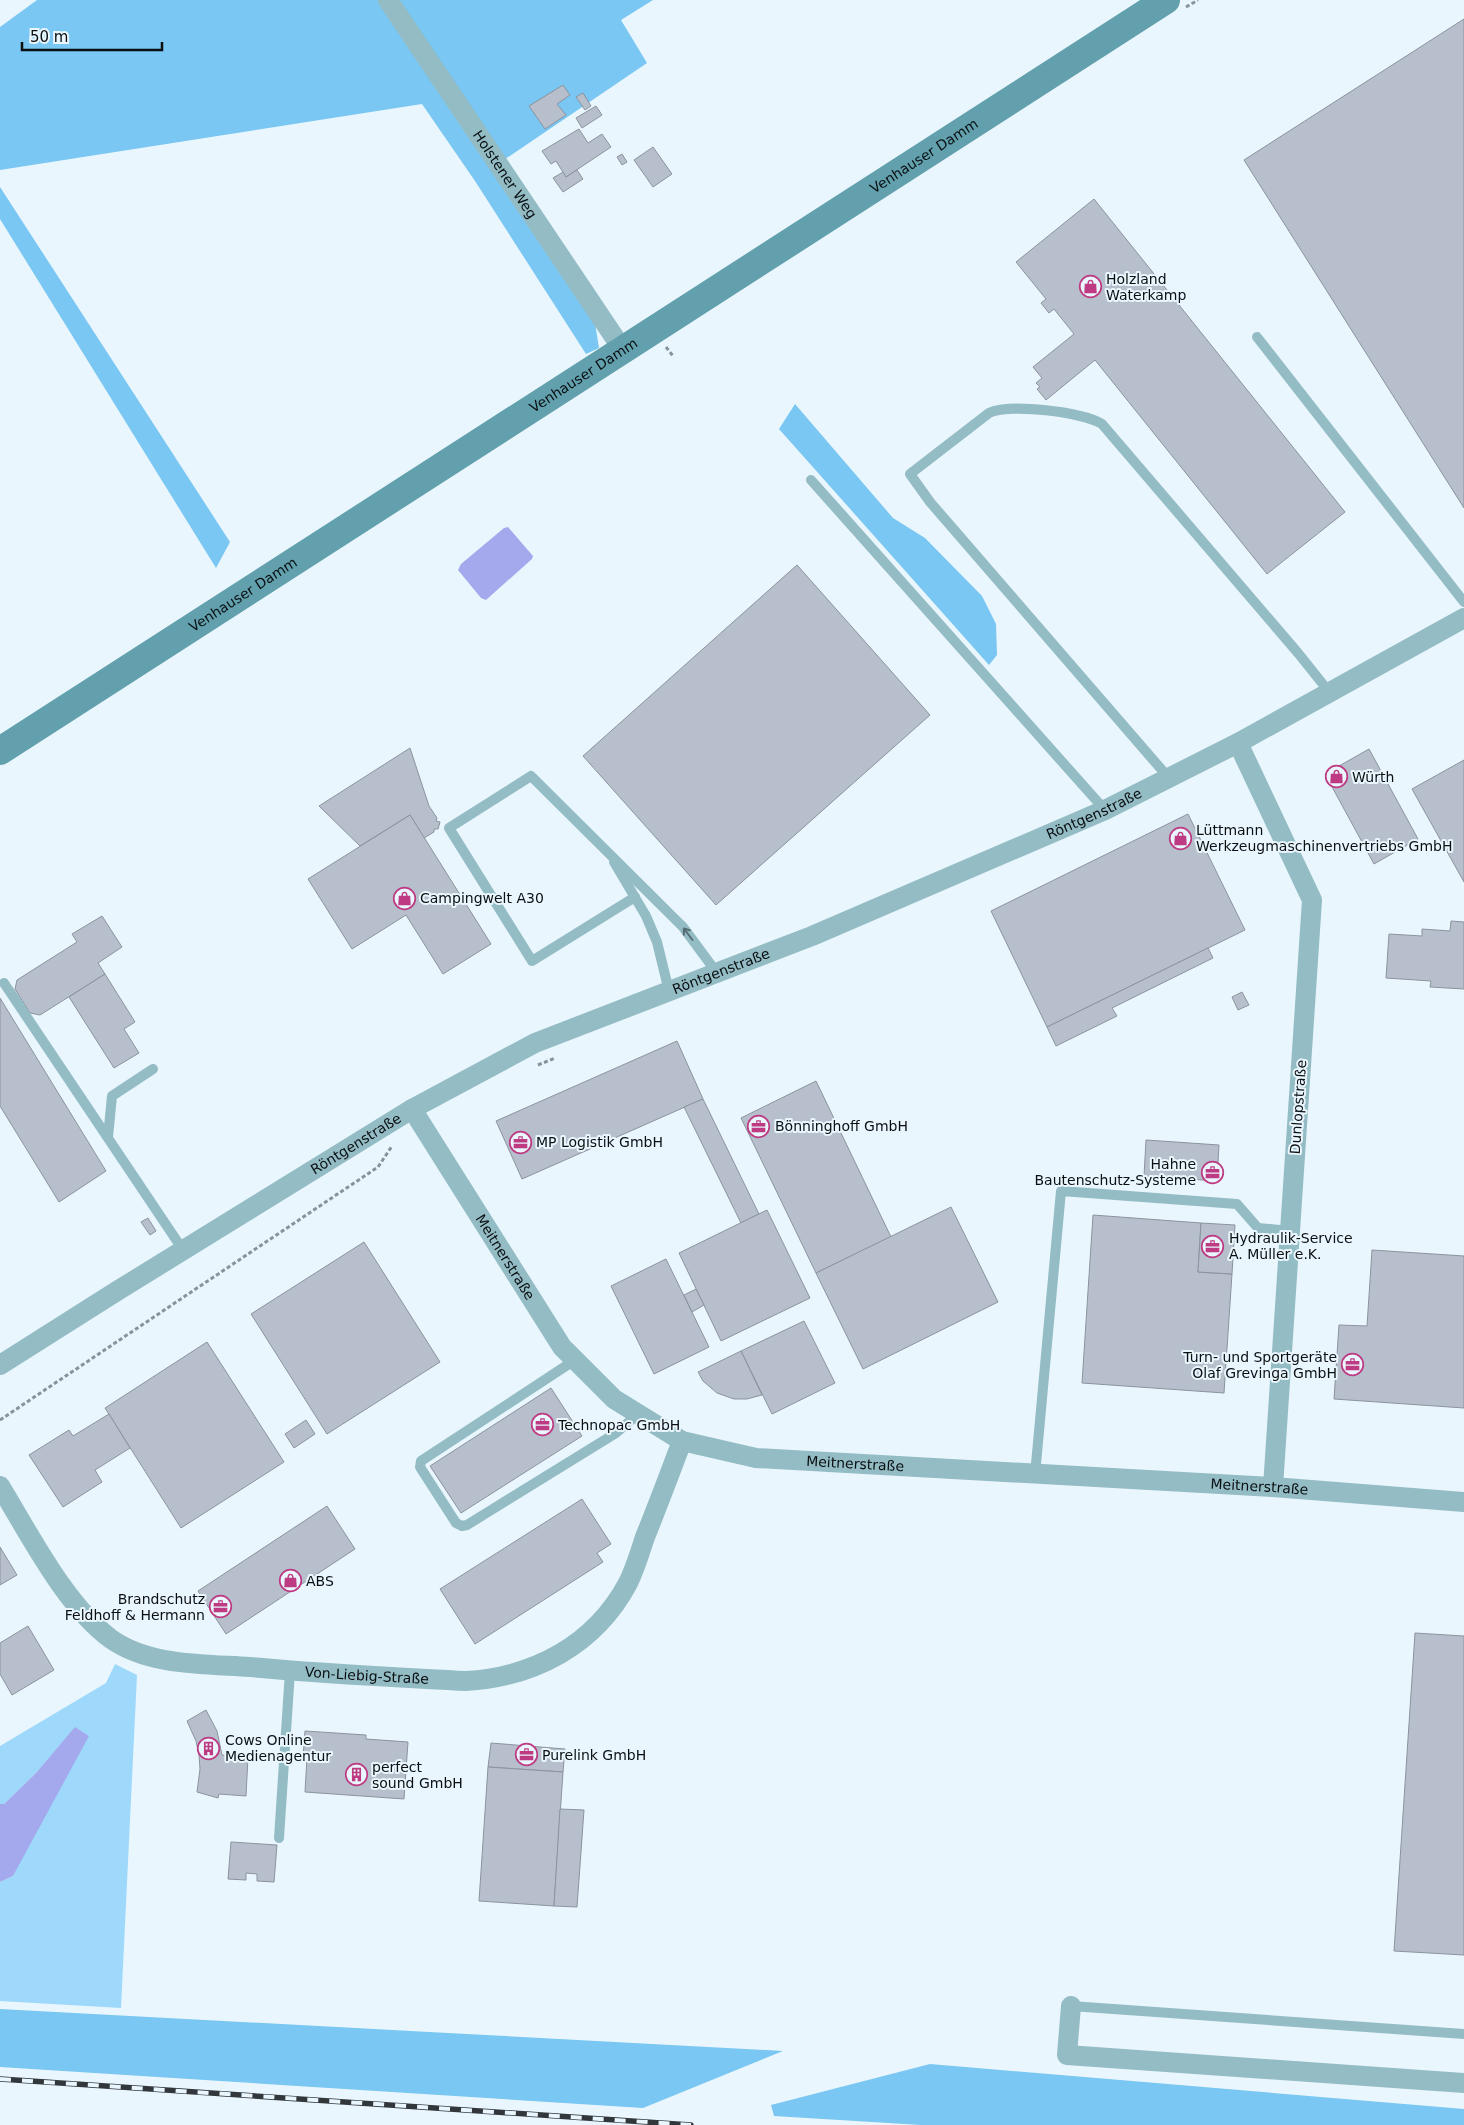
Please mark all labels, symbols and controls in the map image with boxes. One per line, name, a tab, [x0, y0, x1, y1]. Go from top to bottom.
scale bar	[22, 20, 162, 52]
text: 50 m	[30, 28, 68, 46]
street label: Venhauser Damm	[867, 115, 981, 197]
street label: Holstener Weg	[470, 127, 540, 221]
place label: Holzland Waterkamp	[1106, 271, 1186, 303]
shop icon: Holzland Waterkamp	[1078, 275, 1102, 299]
street label: Venhauser Damm	[527, 335, 640, 416]
street label: Venhauser Damm	[186, 554, 300, 635]
shop icon: Würth	[1324, 765, 1348, 789]
place label: Würth	[1352, 769, 1394, 785]
street label: Röntgenstraße	[1044, 785, 1144, 842]
place label: Lüttmann Werkzeugmaschinenvertriebs GmbH	[1196, 822, 1452, 854]
shop icon: Lüttmann Werkzeugmaschinenvertriebs GmbH	[1168, 826, 1192, 850]
shop icon: Campingwelt A30	[392, 886, 416, 910]
place label: Campingwelt A30	[420, 890, 544, 906]
one-way arrow	[683, 927, 693, 941]
street label: Röntgenstraße	[670, 945, 772, 997]
street label: Dunlopstraße	[1287, 1059, 1309, 1155]
street label: Röntgenstraße	[308, 1110, 404, 1178]
office icon: Bönninghoff GmbH	[747, 1114, 771, 1138]
place label: Bönninghoff GmbH	[775, 1118, 908, 1134]
office icon: MP Logistik GmbH	[508, 1130, 532, 1154]
place label: MP Logistik GmbH	[536, 1134, 663, 1150]
place label: Hahne Bautenschutz-Systeme	[1035, 1156, 1196, 1188]
office icon: Hahne Bautenschutz-Systeme	[1200, 1160, 1224, 1184]
street label: Meitnerstraße	[472, 1211, 538, 1303]
place label: Hydraulik-Service A. Müller e.K.	[1229, 1230, 1353, 1262]
office icon: Hydraulik-Service A. Müller e.K.	[1201, 1234, 1225, 1258]
place label: Turn- und Sportgeräte Olaf Grevinga GmbH	[1182, 1349, 1337, 1381]
office icon: Turn- und Sportgeräte Olaf Grevinga GmbH	[1341, 1353, 1365, 1377]
office icon: Technopac GmbH	[530, 1413, 554, 1437]
place label: Technopac GmbH	[557, 1417, 680, 1433]
street label: Meitnerstraße	[806, 1453, 904, 1474]
street label: Meitnerstraße	[1210, 1476, 1309, 1498]
shop icon: ABS	[278, 1569, 302, 1593]
place label: ABS	[306, 1573, 334, 1589]
place label: Brandschutz Feldhoff & Hermann	[65, 1591, 205, 1623]
office icon: Brandschutz Feldhoff & Hermann	[209, 1595, 233, 1619]
street label: Von-Liebig-Straße	[304, 1664, 429, 1687]
place label: Cows Online Medienagentur	[225, 1732, 331, 1764]
building icon: Cows Online Medienagentur	[197, 1736, 221, 1760]
office icon: Purelink GmbH	[514, 1743, 538, 1767]
place label: Purelink GmbH	[542, 1747, 646, 1763]
place label: perfect sound GmbH	[372, 1759, 463, 1791]
building icon: perfect sound GmbH	[344, 1763, 368, 1787]

